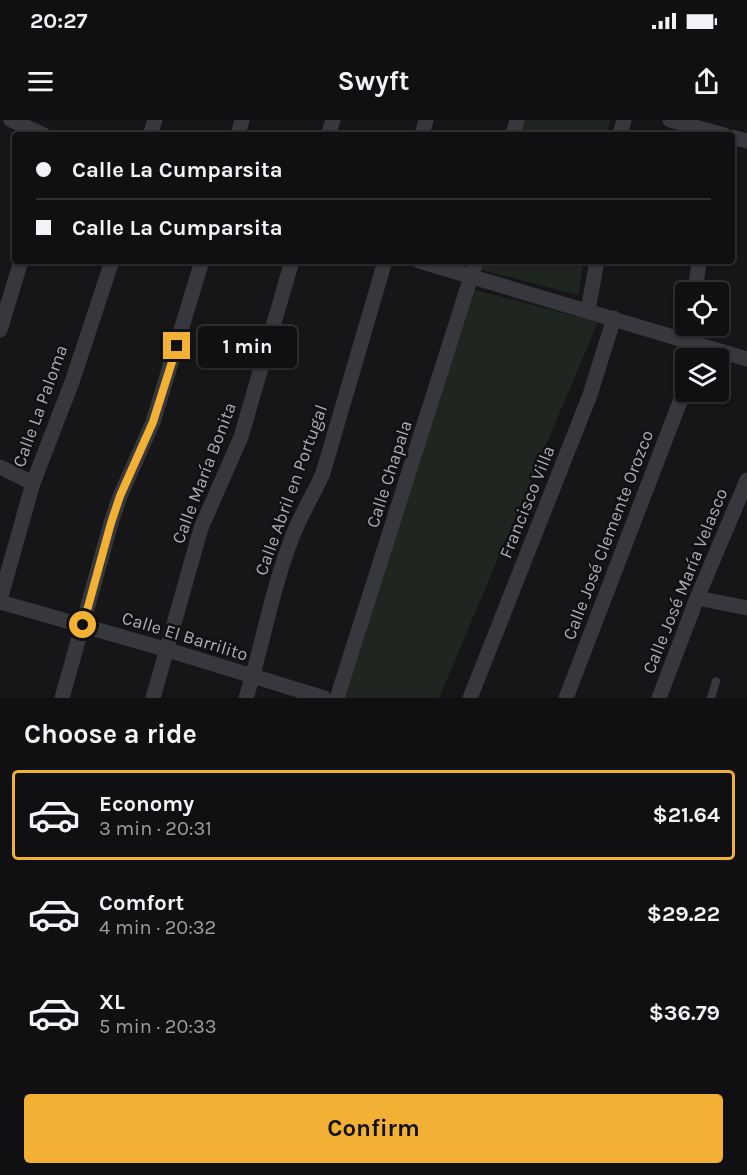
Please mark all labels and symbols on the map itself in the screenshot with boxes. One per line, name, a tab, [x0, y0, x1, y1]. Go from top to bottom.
callout: 1 min	[198, 325, 297, 367]
route end	[163, 332, 190, 359]
street label: Calle La Paloma	[8, 342, 72, 470]
street label: Calle María Bonita	[167, 399, 241, 547]
street label: Calle Abril en Portugal	[250, 402, 332, 578]
street label: Calle Chapala	[361, 417, 417, 531]
street label: Calle José Clemente Orozco	[558, 427, 658, 643]
street label: Francisco Villa	[494, 442, 560, 562]
street label: Calle José María Velasco	[638, 485, 732, 677]
street label: Calle El Barrilito	[119, 606, 251, 666]
route start	[69, 611, 96, 638]

